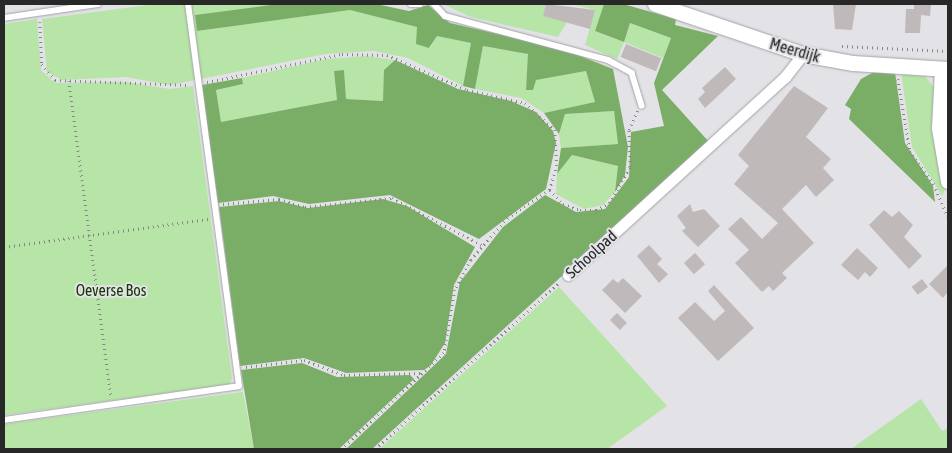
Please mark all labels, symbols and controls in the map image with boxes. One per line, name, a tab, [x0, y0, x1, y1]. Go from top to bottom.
street label: Meerdijk	[767, 34, 823, 66]
street label: Schoolpad	[561, 226, 621, 282]
park label: Oeverse Bos	[76, 280, 146, 300]

